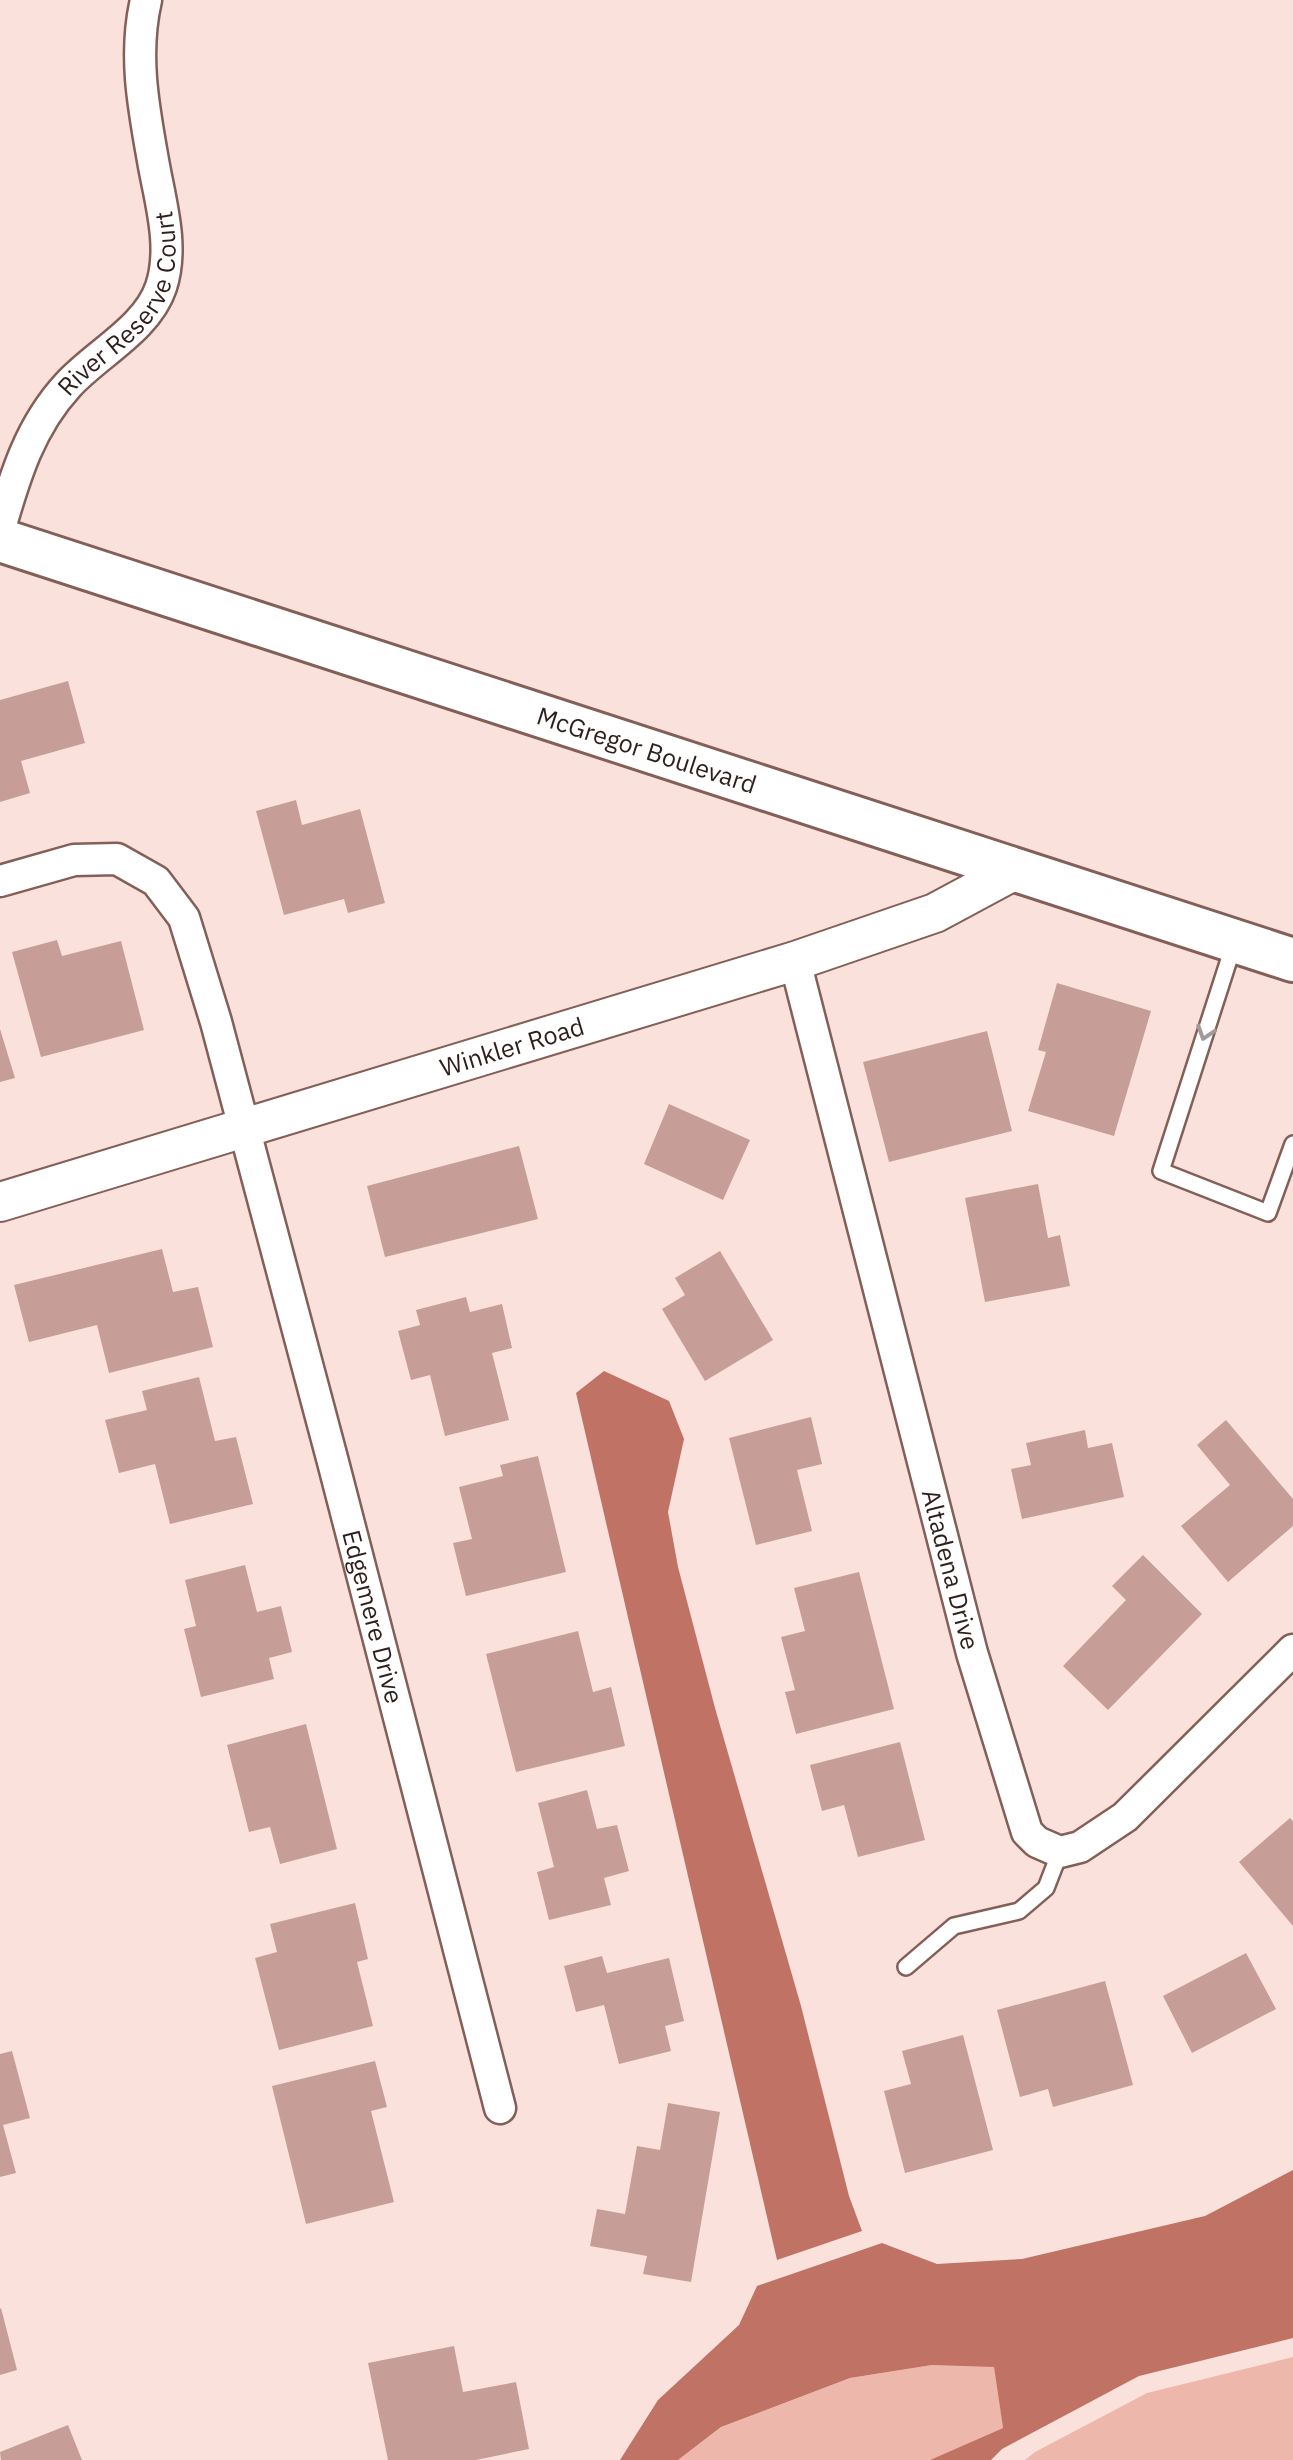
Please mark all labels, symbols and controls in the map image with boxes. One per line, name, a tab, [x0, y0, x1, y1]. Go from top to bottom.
street label: River Reserve Court	[50, 209, 183, 402]
street label: McGregor Boulevard	[533, 699, 761, 801]
street label: Winkler Road	[436, 1009, 588, 1084]
one-way arrow	[1197, 1024, 1217, 1041]
street label: Altadena Drive	[915, 1485, 987, 1653]
street label: Edgemere Drive	[335, 1526, 412, 1707]

